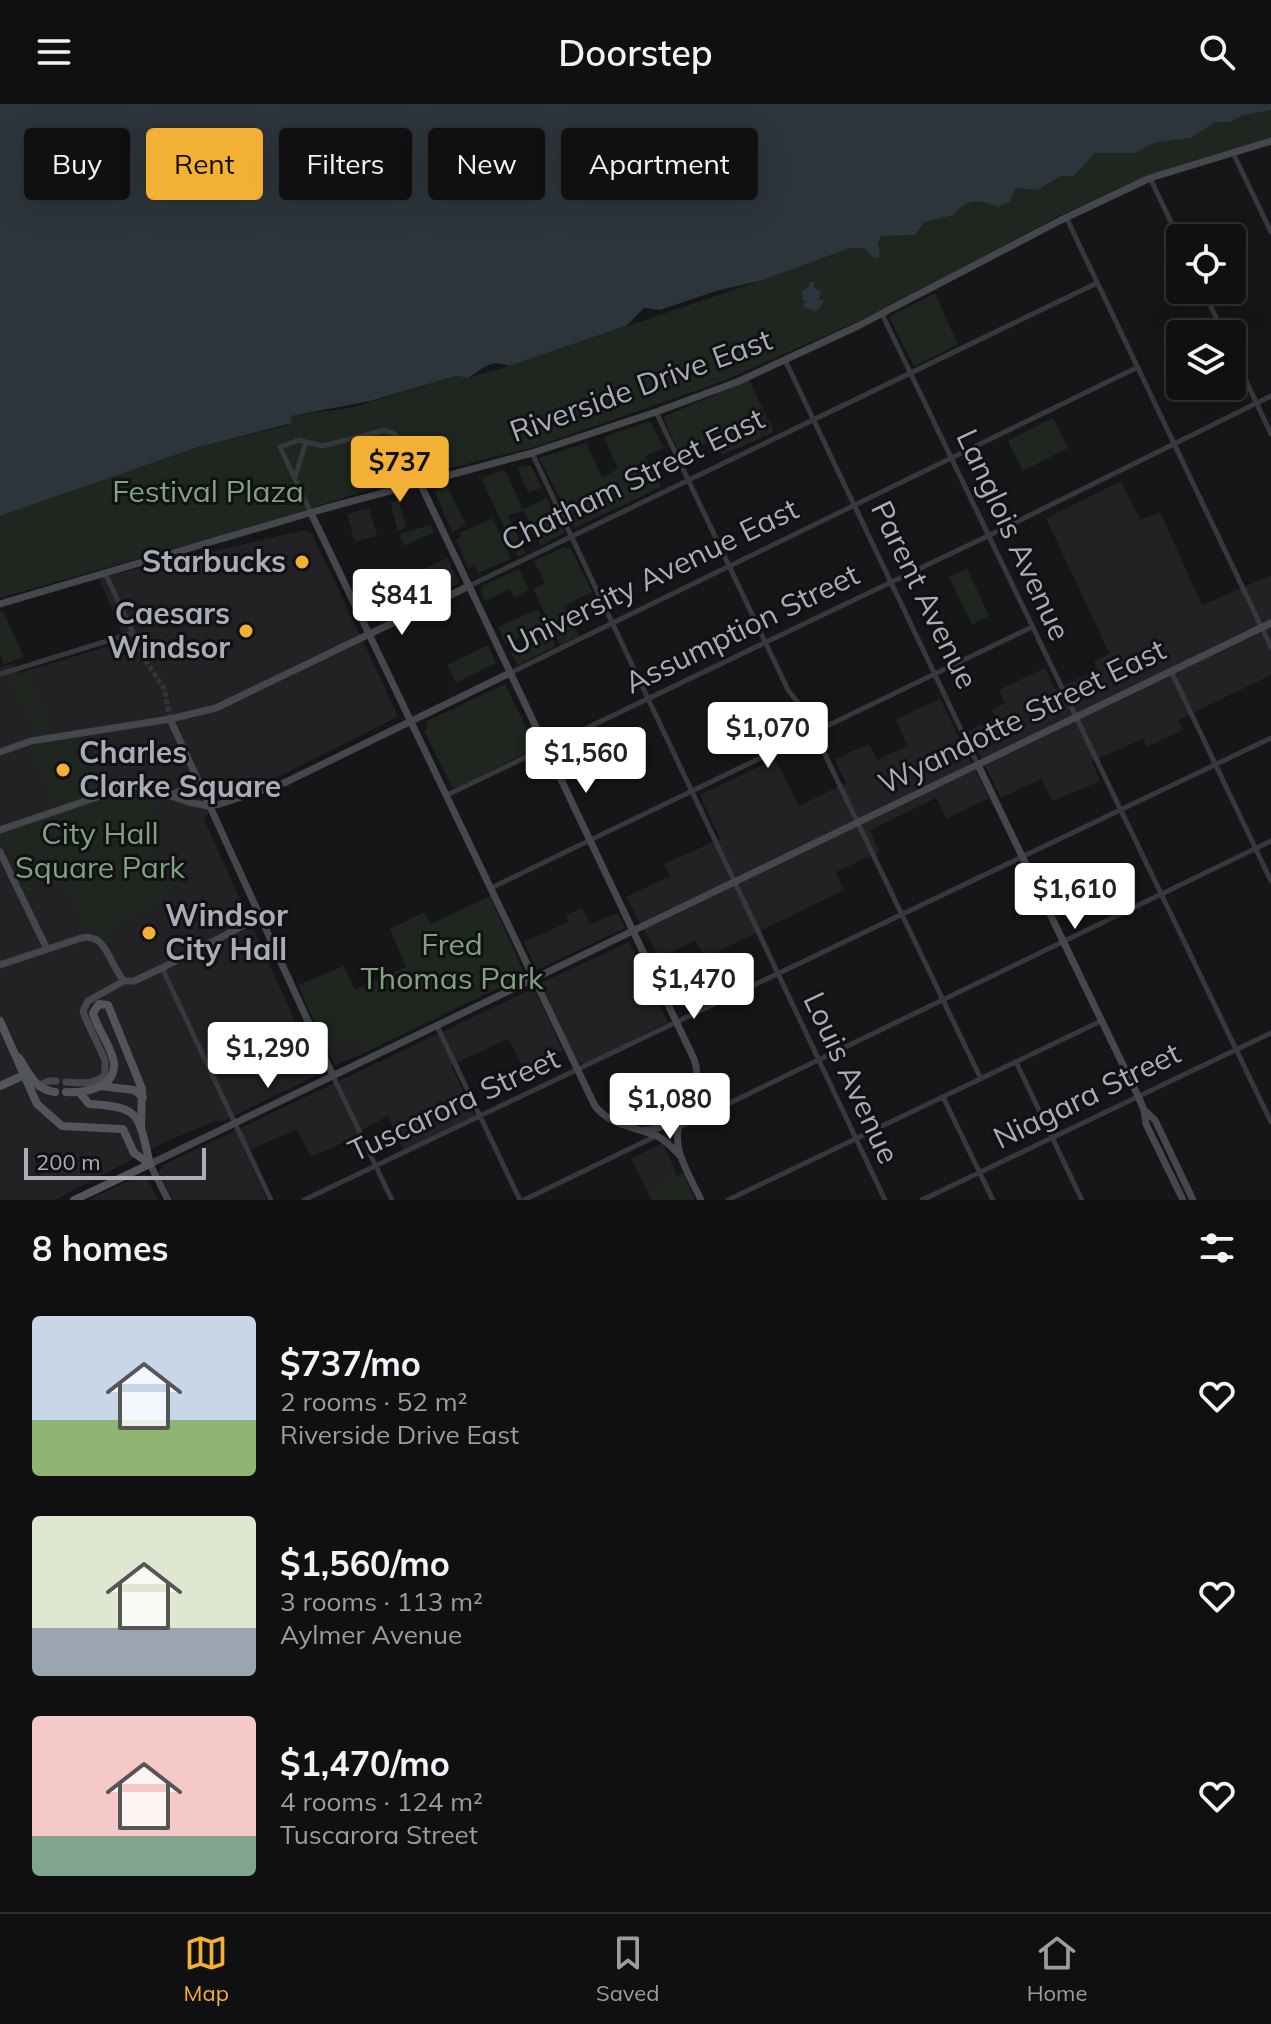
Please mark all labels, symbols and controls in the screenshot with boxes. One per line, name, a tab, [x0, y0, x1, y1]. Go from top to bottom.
icon: menu	[32, 30, 76, 74]
text: Doorstep	[558, 30, 713, 75]
icon: search	[1195, 30, 1239, 74]
chip: Buy	[24, 128, 130, 200]
chip: Rent	[146, 128, 263, 200]
chip: Filters	[279, 128, 412, 200]
chip: New	[428, 128, 545, 200]
chip: Apartment	[561, 128, 758, 200]
map controls	[1166, 224, 1246, 400]
button: locate	[1166, 224, 1246, 304]
street label: Riverside Drive East	[505, 320, 777, 450]
button: layers	[1166, 320, 1246, 400]
street label: Chatham Street East	[495, 399, 770, 559]
street label: Langlois Avenue	[948, 423, 1079, 646]
pin: $737	[353, 436, 447, 504]
text: $737	[369, 445, 431, 478]
park label: Festival Plaza	[112, 472, 304, 510]
street label: University Avenue East	[501, 489, 804, 663]
street label: Parent Avenue	[863, 494, 987, 695]
place label: Starbucks	[142, 542, 286, 580]
marker: Starbucks	[293, 553, 311, 571]
street label: Assumption Street	[618, 555, 865, 701]
pin: $841	[355, 569, 449, 637]
text: $841	[371, 578, 433, 611]
place label: Caesars Windsor	[107, 594, 230, 666]
marker: Caesars Windsor	[237, 622, 255, 640]
street label: Wyandotte Street East	[872, 630, 1171, 802]
pin: $1,070	[703, 702, 833, 770]
text: $1,070	[726, 711, 810, 744]
pin: $1,560	[521, 727, 651, 795]
place label: Charles Clarke Square	[79, 733, 281, 805]
text: $1,560	[544, 736, 628, 769]
marker: Charles Clarke Square	[54, 761, 72, 779]
park label: City Hall Square Park	[15, 814, 186, 886]
pin: $1,610	[1010, 863, 1140, 931]
text: $1,610	[1033, 872, 1117, 905]
place label: Windsor City Hall	[165, 896, 288, 968]
marker: Windsor City Hall	[140, 924, 158, 942]
park label: Fred Thomas Park	[360, 925, 544, 997]
pin: $1,470	[629, 953, 759, 1021]
text: $1,470	[652, 962, 736, 995]
street label: Louis Avenue	[796, 986, 908, 1169]
pin: $1,290	[203, 1022, 333, 1090]
text: $1,290	[226, 1031, 310, 1064]
street label: Niagara Street	[987, 1033, 1186, 1157]
street label: Tuscarora Street	[342, 1039, 565, 1170]
pin: $1,080	[605, 1073, 735, 1141]
text: $1,080	[628, 1082, 712, 1115]
scale bar	[24, 1144, 206, 1180]
text: 200 m	[36, 1148, 101, 1176]
icon: filters	[1195, 1226, 1239, 1270]
text: 8 homes	[32, 1227, 169, 1270]
text: $737/mo	[280, 1342, 421, 1385]
icon: home	[96, 1348, 192, 1444]
icon: heart	[1195, 1374, 1239, 1418]
text: 2 rooms · 52 m²	[280, 1385, 467, 1418]
text: Riverside Drive East	[280, 1418, 519, 1451]
text: $1,560/mo	[280, 1542, 450, 1585]
icon: home	[96, 1548, 192, 1644]
icon: heart	[1195, 1574, 1239, 1618]
text: 3 rooms · 113 m²	[280, 1585, 483, 1618]
text: Aylmer Avenue	[280, 1618, 462, 1651]
text: $1,470/mo	[280, 1742, 450, 1785]
icon: home	[96, 1748, 192, 1844]
icon: heart	[1195, 1774, 1239, 1818]
text: 4 rooms · 124 m²	[280, 1785, 483, 1818]
text: Tuscarora Street	[280, 1818, 478, 1851]
tab: Map	[184, 1931, 229, 2007]
tab: Saved	[596, 1931, 660, 2007]
tab: Home	[1027, 1931, 1087, 2007]

